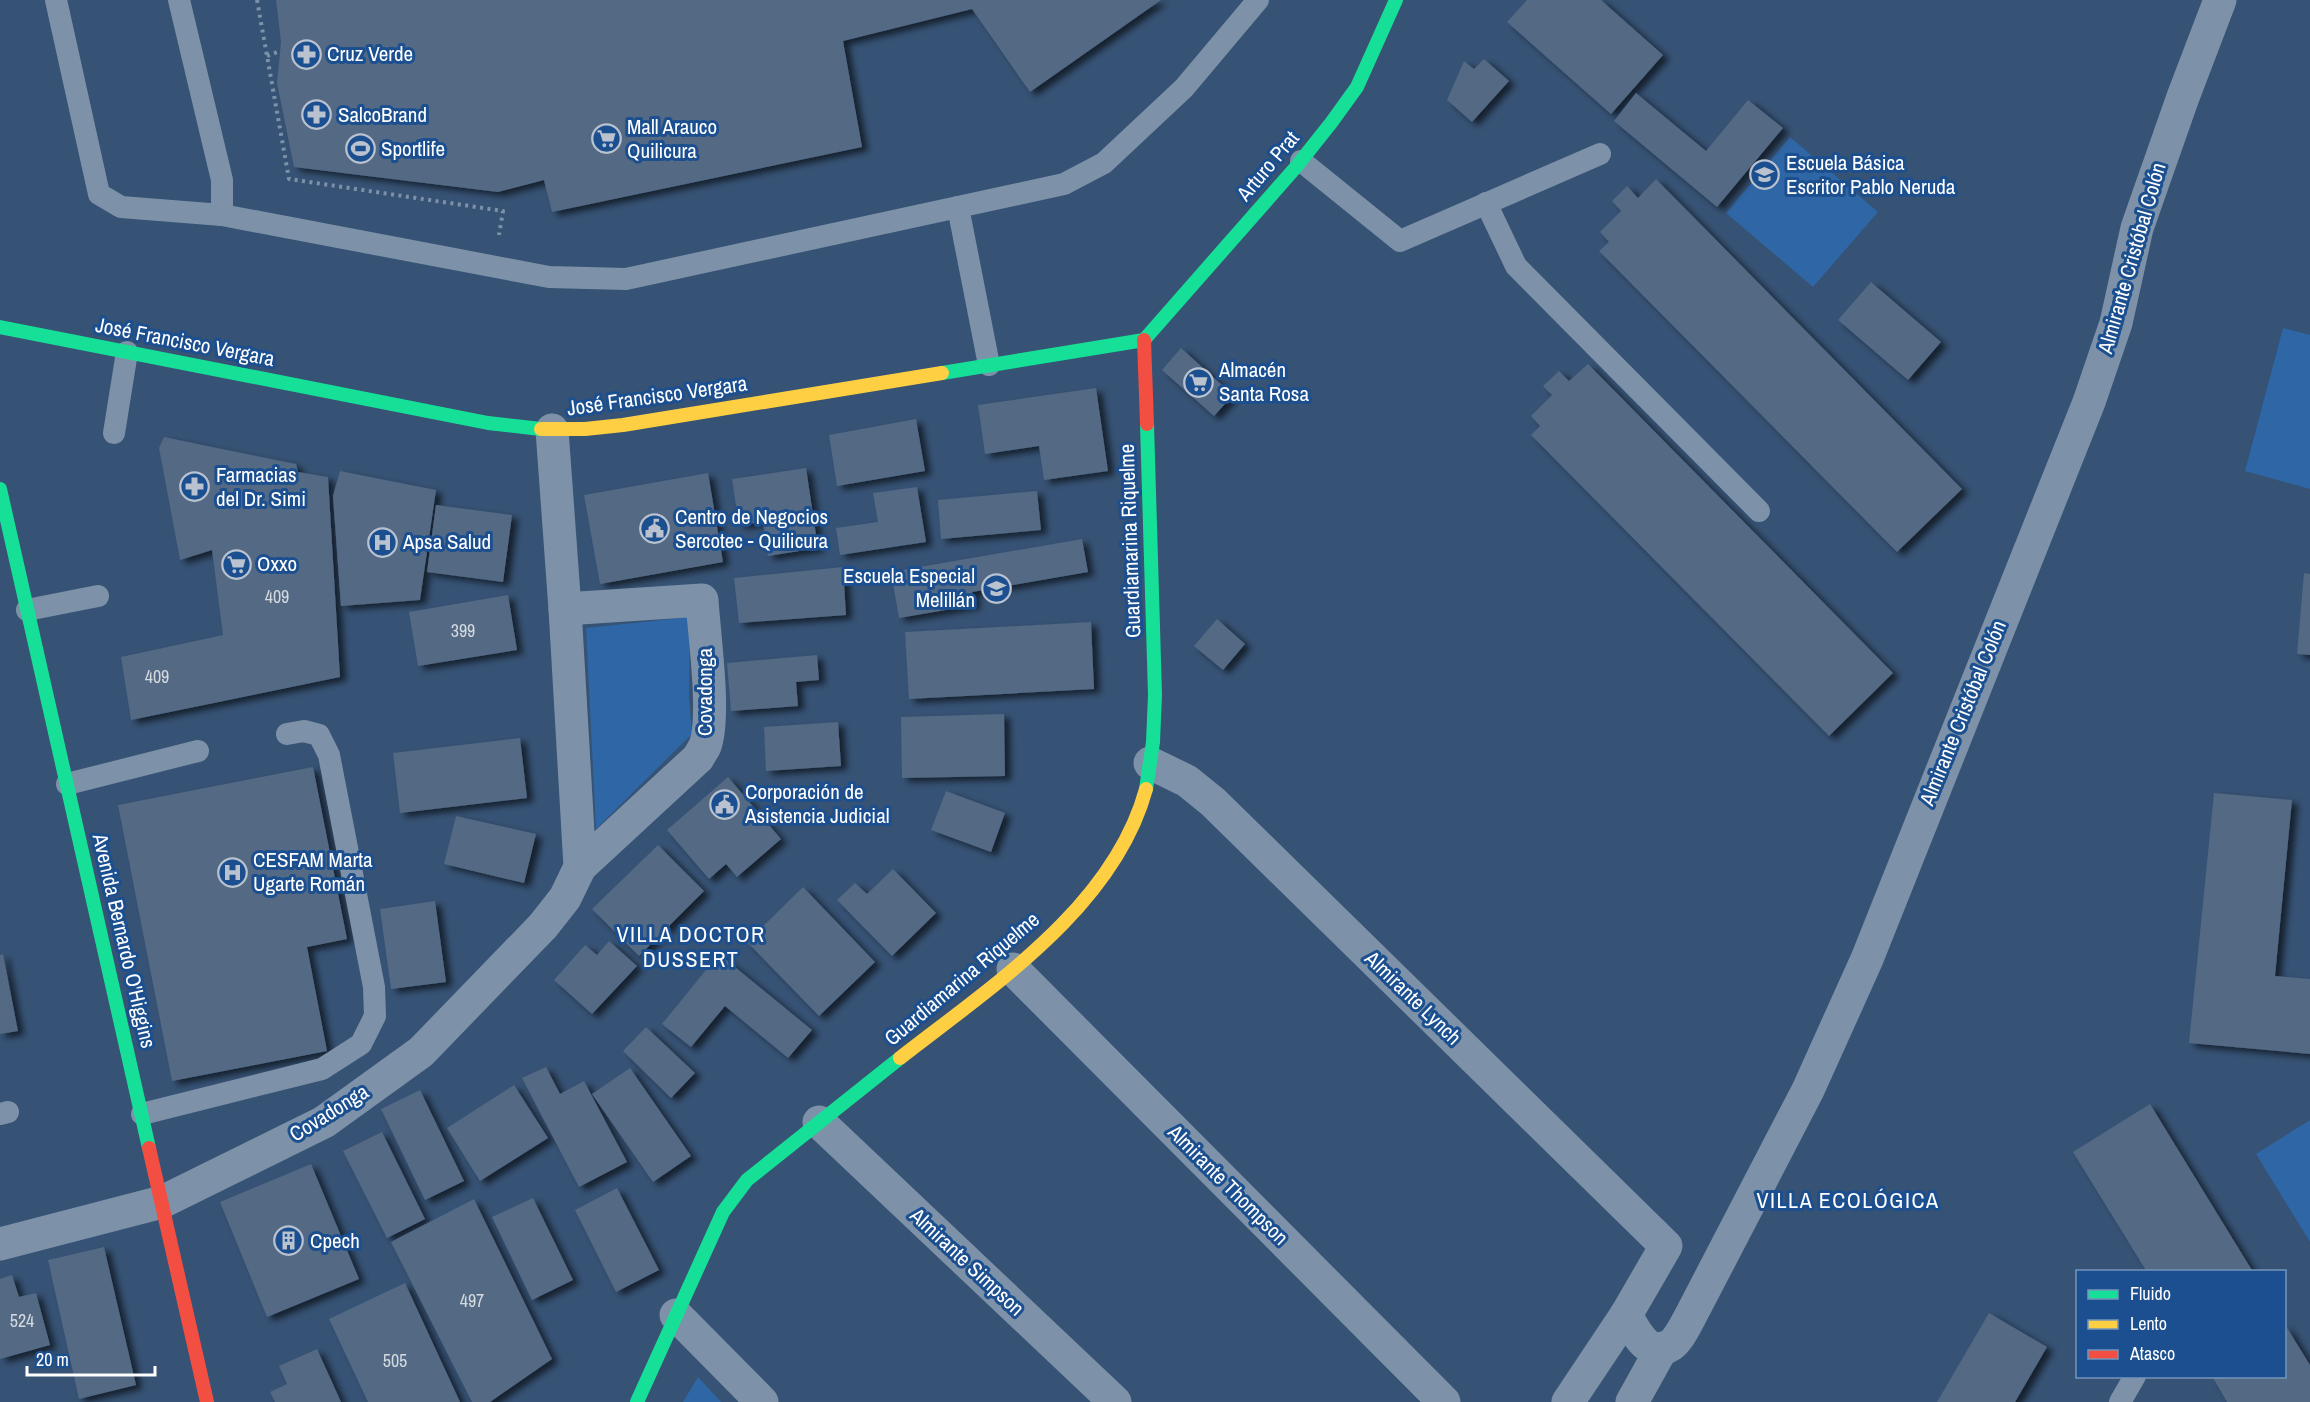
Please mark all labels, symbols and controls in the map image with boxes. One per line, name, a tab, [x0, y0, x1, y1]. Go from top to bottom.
pharmacy icon: Cruz Verde	[290, 38, 322, 70]
place label: Cruz Verde	[327, 39, 413, 68]
pharmacy icon: SalcoBrand	[301, 99, 333, 131]
place label: SalcoBrand	[338, 100, 427, 129]
place label: Mall Arauco Quilicura	[627, 112, 717, 165]
supermarket icon: Mall Arauco Quilicura	[590, 123, 622, 155]
street label: Arturo Prat	[1229, 124, 1306, 208]
sports icon: Sportlife	[344, 133, 376, 165]
place label: Sportlife	[381, 134, 445, 163]
place label: Escuela Básica Escritor Pablo Neruda	[1786, 148, 1956, 201]
school or university icon: Escuela Básica Escritor Pablo Neruda	[1749, 159, 1781, 191]
street label: Almirante Cristóbal Colón	[2090, 159, 2173, 358]
street label: José Francisco Vergara	[93, 310, 278, 373]
place label: Almacén Santa Rosa	[1218, 355, 1309, 408]
supermarket icon: Almacén Santa Rosa	[1182, 366, 1214, 398]
street label: José Francisco Vergara	[565, 368, 749, 423]
street label: Guardiamarina Riquelme	[1112, 443, 1147, 639]
place label: Farmacias del Dr. Simi	[216, 460, 306, 513]
pharmacy icon: Farmacias del Dr. Simi	[179, 471, 211, 503]
place label: Centro de Negocios Sercotec - Quilicura	[675, 502, 829, 555]
public building icon: Centro de Negocios Sercotec - Quilicura	[638, 513, 670, 545]
hospital icon: Apsa Salud	[366, 526, 398, 558]
place label: Apsa Salud	[402, 527, 491, 556]
supermarket icon: Oxxo	[220, 548, 252, 580]
place label: Oxxo	[257, 549, 297, 578]
place label: Escuela Especial Melillán	[843, 561, 975, 614]
school or university icon: Escuela Especial Melillán	[980, 572, 1012, 604]
house number: 409	[265, 584, 289, 609]
street label: Almirante Cristóbal Colón	[1912, 616, 2013, 811]
house number: 399	[451, 618, 475, 643]
street label: Covadonga	[690, 648, 719, 736]
house number: 409	[145, 664, 169, 689]
place label: Corporación de Asistencia Judicial	[744, 777, 890, 830]
public building icon: Corporación de Asistencia Judicial	[708, 788, 740, 820]
street label: Avenida Bernardo O'Higgins	[85, 830, 163, 1051]
place label: CESFAM Marta Ugarte Román	[253, 845, 373, 898]
hospital icon: CESFAM Marta Ugarte Román	[216, 856, 248, 888]
street label: Guardiamarina Riquelme	[878, 905, 1045, 1052]
district label: VILLA DOCTOR DUSSERT	[616, 919, 766, 974]
street label: Almirante Lynch	[1358, 944, 1468, 1051]
street label: Covadonga	[284, 1077, 374, 1148]
street label: Almirante Thompson	[1161, 1117, 1295, 1251]
district label: VILLA ECOLÓGICA	[1757, 1185, 1939, 1215]
street label: Almirante Simpson	[903, 1200, 1031, 1322]
building icon: Cpech	[273, 1225, 305, 1257]
place label: Cpech	[310, 1226, 360, 1255]
legend	[2076, 1270, 2286, 1378]
text: Fluido	[2130, 1281, 2171, 1306]
house number: 497	[460, 1288, 484, 1313]
house number: 524	[10, 1308, 34, 1333]
text: Lento	[2130, 1311, 2167, 1336]
scale bar	[27, 1339, 154, 1377]
text: Atasco	[2129, 1341, 2175, 1366]
text: 20 m	[36, 1347, 69, 1372]
house number: 505	[383, 1348, 407, 1373]

